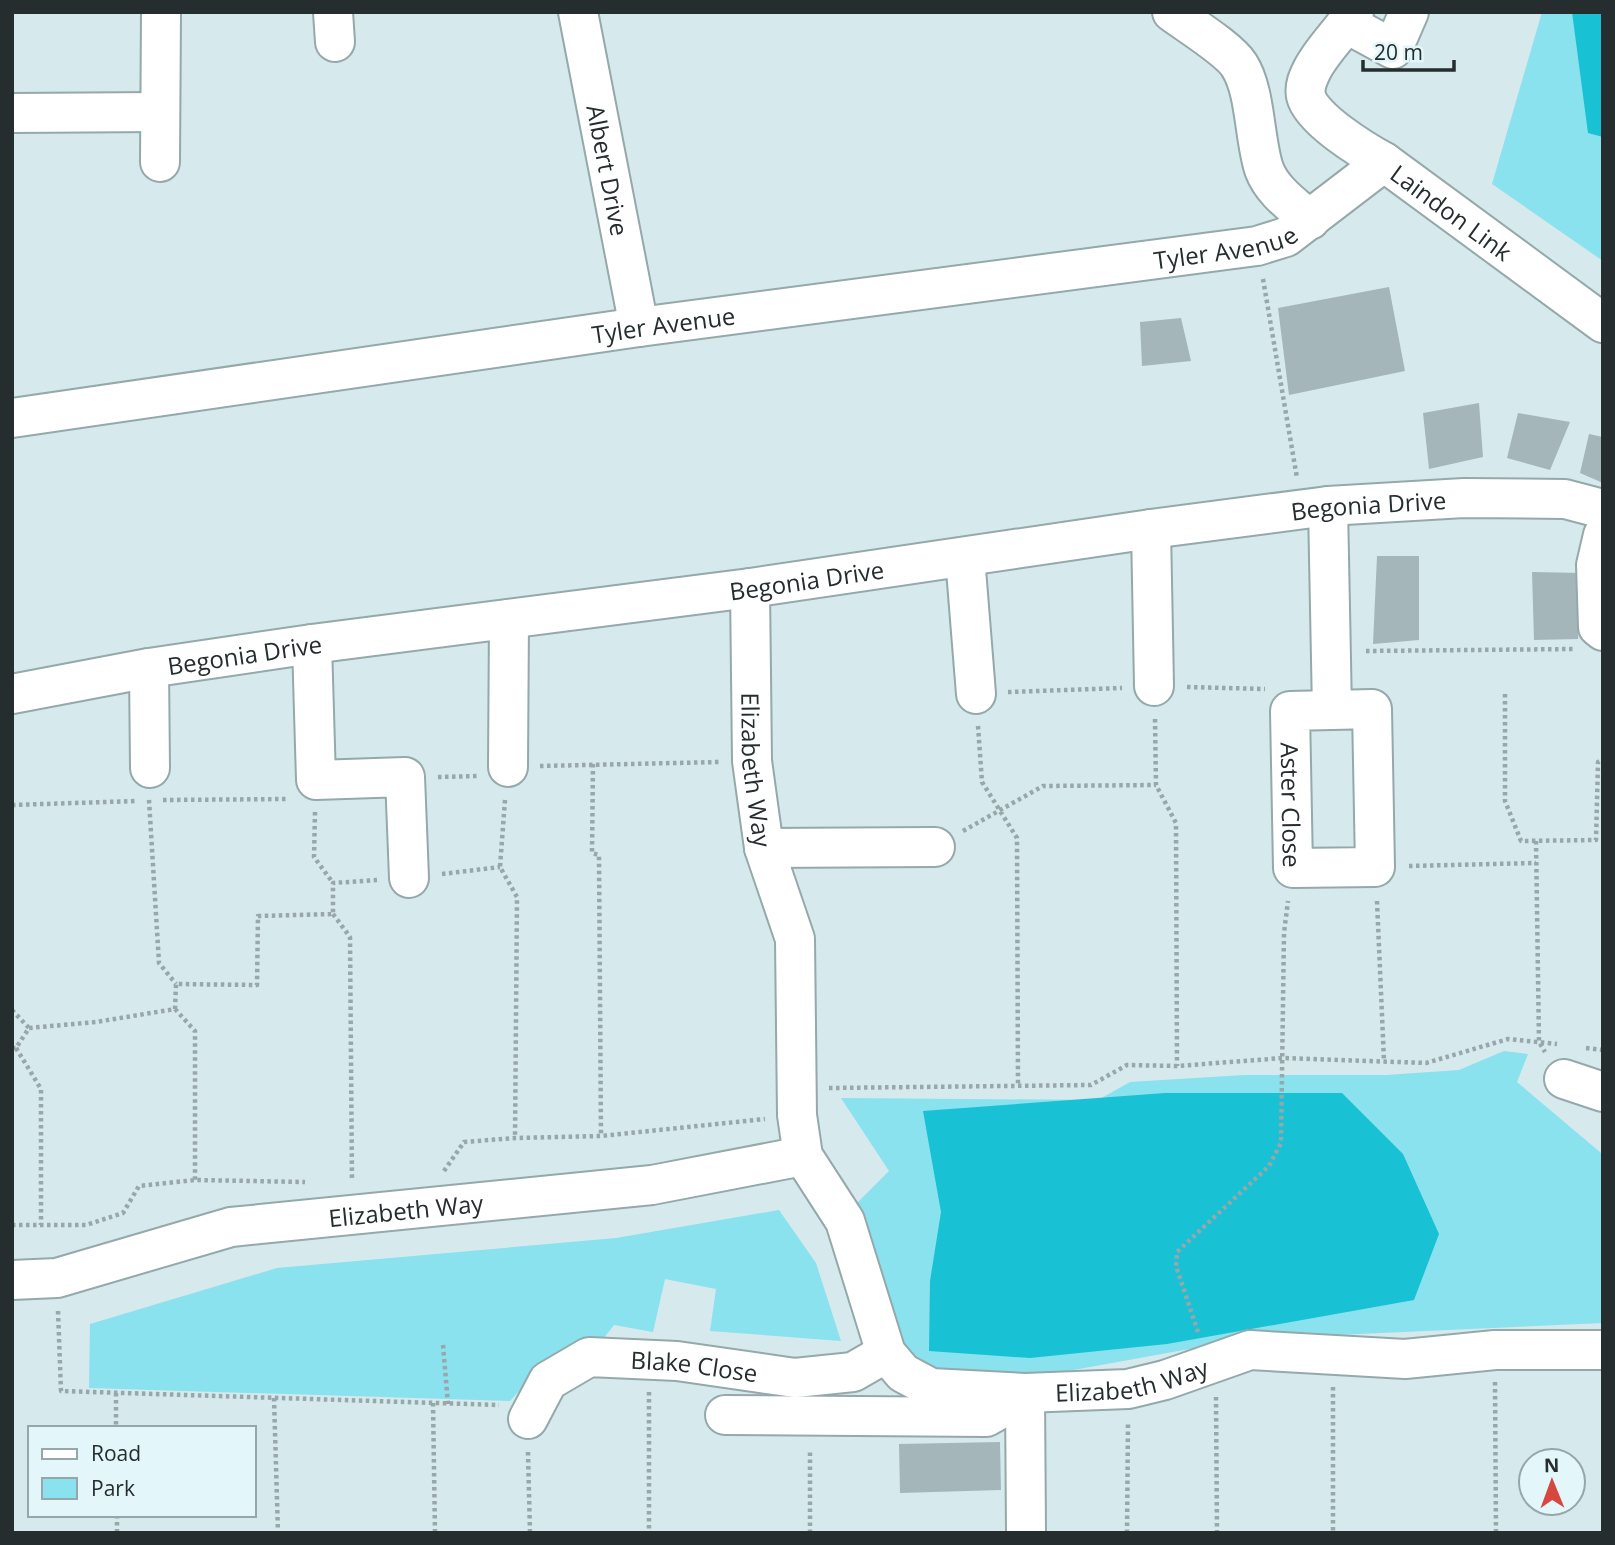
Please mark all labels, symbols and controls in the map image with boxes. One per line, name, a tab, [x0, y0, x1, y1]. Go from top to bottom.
scale bar	[1363, 28, 1454, 72]
text: 20 m	[1374, 38, 1423, 66]
street label: Albert Drive	[580, 102, 637, 238]
street label: Laindon Link	[1385, 156, 1519, 268]
street label: Tyler Avenue	[1152, 218, 1304, 276]
street label: Tyler Avenue	[589, 298, 737, 350]
street label: Begonia Drive	[1289, 483, 1447, 527]
street label: Begonia Drive	[728, 552, 886, 607]
street label: Begonia Drive	[165, 626, 324, 682]
street label: Elizabeth Way	[735, 692, 780, 850]
street label: Aster Close	[1274, 742, 1309, 868]
street label: Elizabeth Way	[327, 1185, 486, 1234]
street label: Blake Close	[630, 1342, 760, 1389]
street label: Elizabeth Way	[1055, 1349, 1213, 1408]
legend	[28, 1426, 256, 1517]
text: Road	[91, 1439, 141, 1467]
north arrow	[1517, 1447, 1587, 1517]
text: N	[1544, 1452, 1560, 1478]
text: Park	[91, 1474, 135, 1502]

